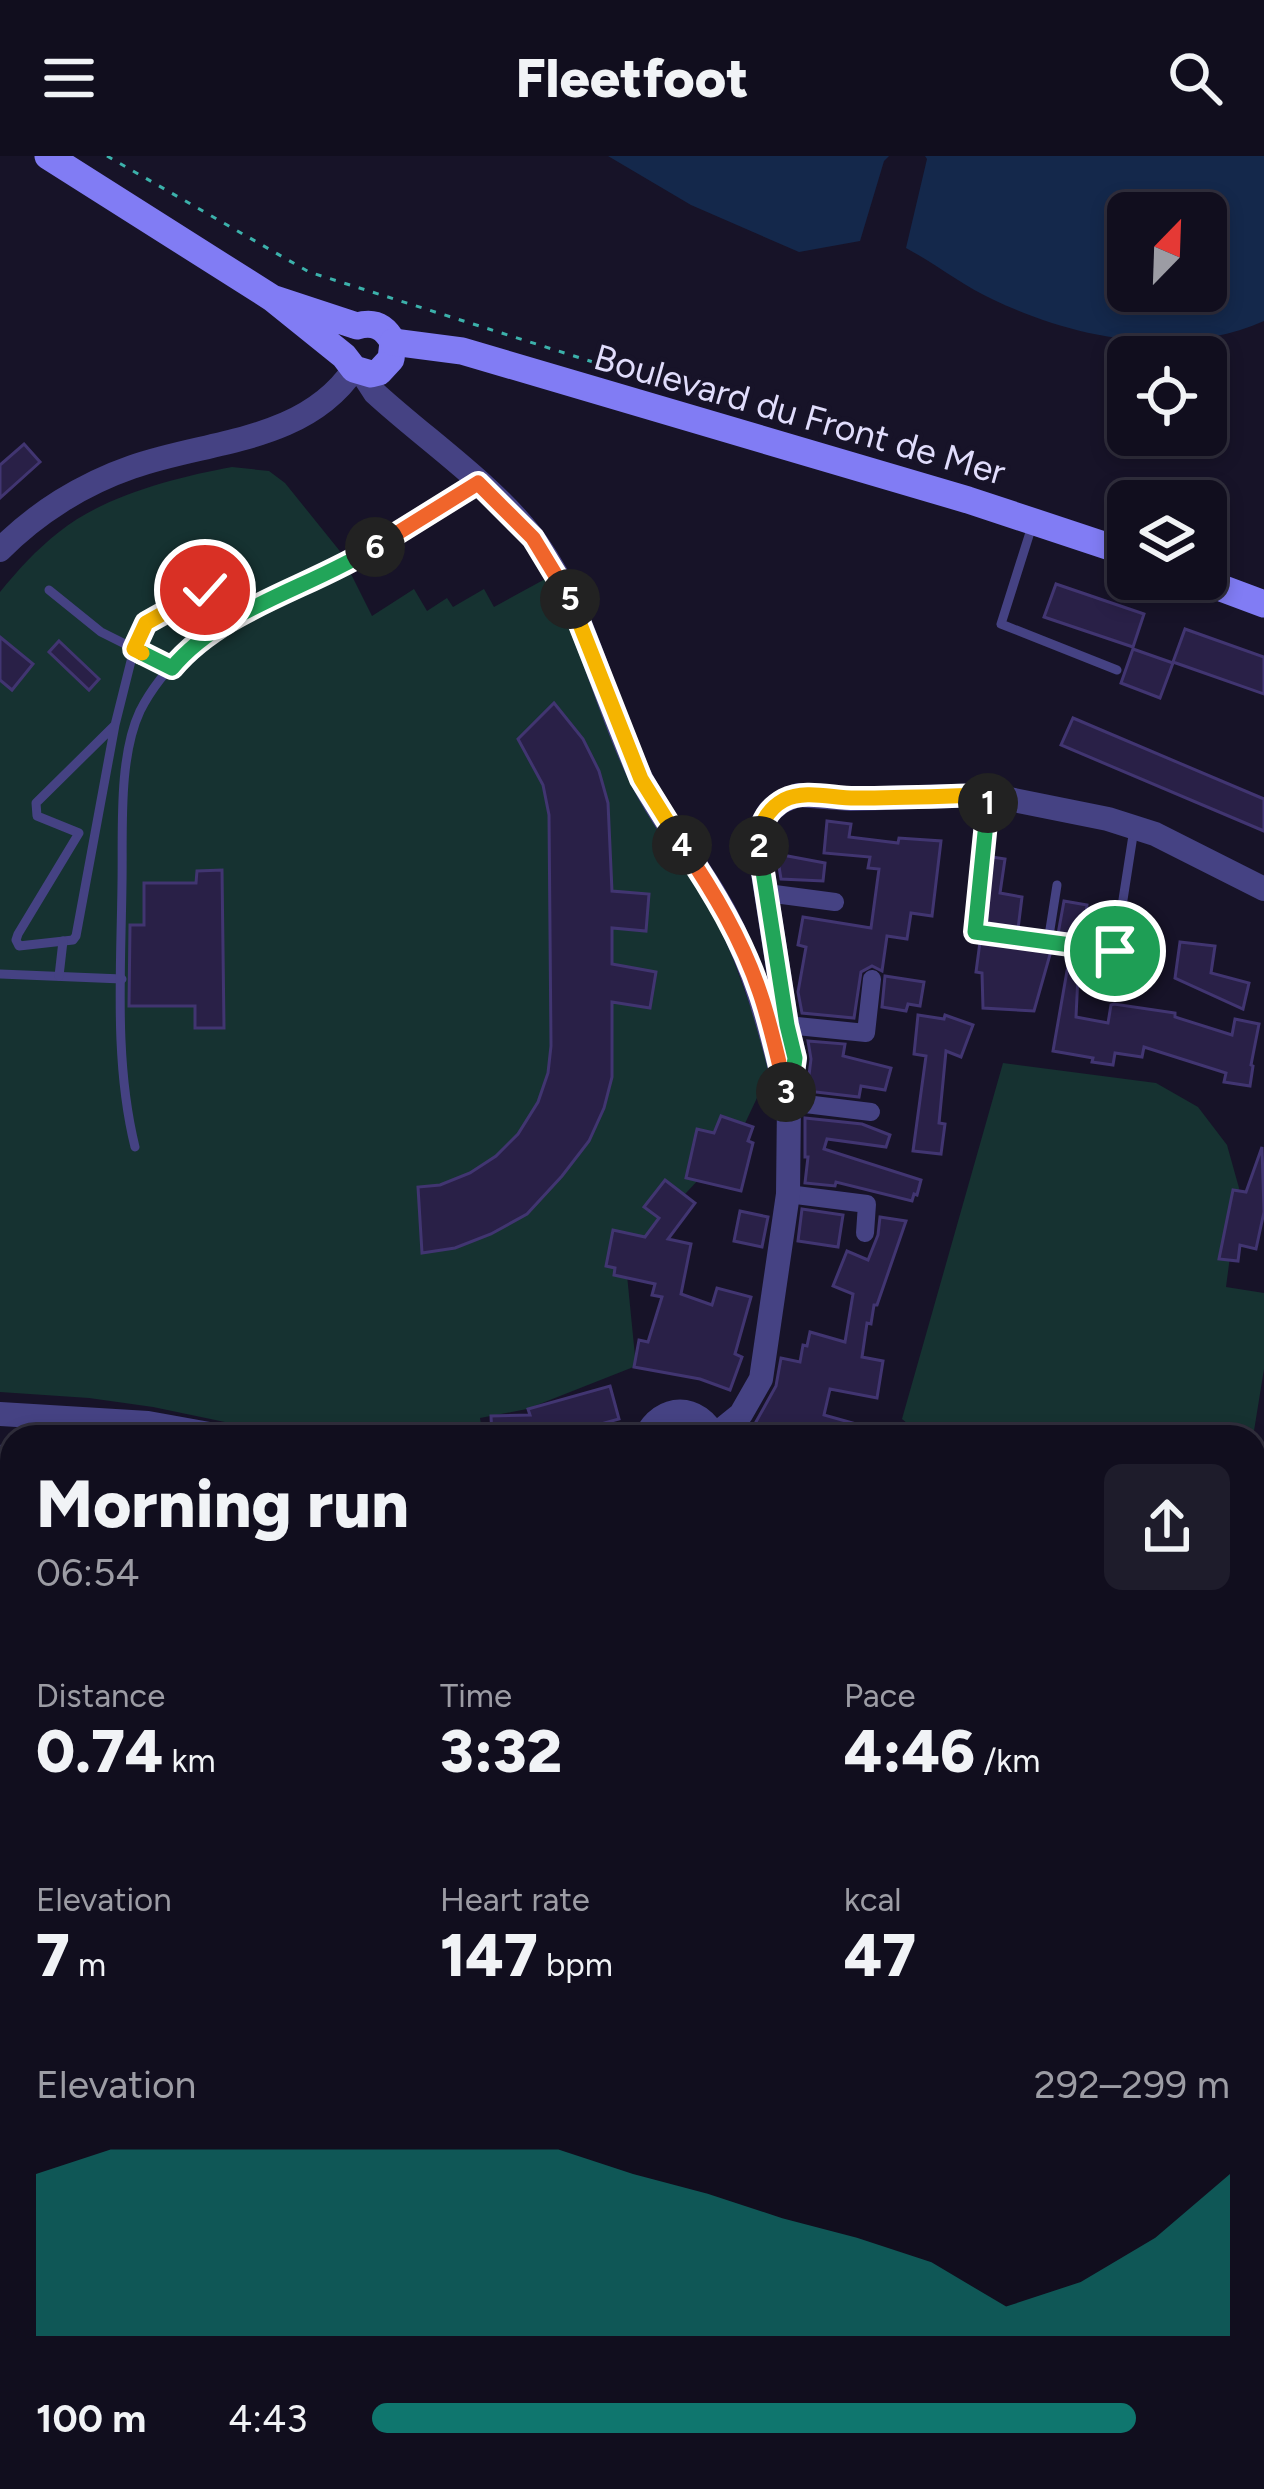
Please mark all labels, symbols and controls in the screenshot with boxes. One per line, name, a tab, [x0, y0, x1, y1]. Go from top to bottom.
icon: menu	[36, 45, 102, 111]
icon: search	[1162, 45, 1228, 111]
text: Fleetfoot	[515, 46, 749, 111]
north arrow	[1107, 192, 1227, 312]
map controls	[1107, 192, 1227, 600]
street label: Boulevard du Front de Mer	[589, 335, 1010, 494]
button: locate	[1107, 336, 1227, 456]
button: layers	[1107, 480, 1227, 600]
pin: 6	[345, 517, 405, 577]
text: 6	[365, 527, 385, 566]
pin	[154, 539, 256, 641]
icon: check	[172, 557, 238, 623]
pin: 5	[540, 569, 600, 629]
text: 5	[560, 579, 580, 618]
pin: 1	[958, 773, 1018, 833]
text: 1	[981, 783, 995, 822]
pin: 4	[652, 815, 712, 875]
pin: 2	[729, 816, 789, 876]
text: 4	[672, 825, 692, 864]
text: 2	[749, 826, 769, 865]
pin	[1064, 900, 1166, 1002]
icon: arrive	[1082, 918, 1148, 984]
pin: 3	[756, 1062, 816, 1122]
text: 3	[777, 1072, 795, 1111]
text: Morning run	[36, 1464, 409, 1544]
button: share	[1104, 1464, 1230, 1590]
text: 06:54	[36, 1549, 140, 1596]
text: Distance	[36, 1676, 165, 1715]
text: Time	[440, 1676, 512, 1715]
text: Pace	[844, 1676, 915, 1715]
text: 0.74	[36, 1715, 163, 1787]
text: 3:32	[440, 1715, 562, 1787]
text: 4:46	[844, 1715, 975, 1787]
text: km	[163, 1741, 216, 1780]
text: /km	[975, 1741, 1040, 1780]
text: Elevation	[36, 1880, 172, 1919]
text: Heart rate	[440, 1880, 590, 1919]
text: kcal	[844, 1880, 902, 1919]
text: 7	[36, 1919, 70, 1991]
text: 147	[440, 1919, 538, 1991]
text: 47	[844, 1919, 916, 1991]
text: m	[70, 1945, 106, 1984]
text: bpm	[538, 1945, 613, 1984]
text: Elevation	[36, 2061, 196, 2108]
text: 292–299 m	[1034, 2061, 1230, 2108]
text: 100 m	[36, 2395, 146, 2442]
text: 4:43	[228, 2395, 308, 2442]

